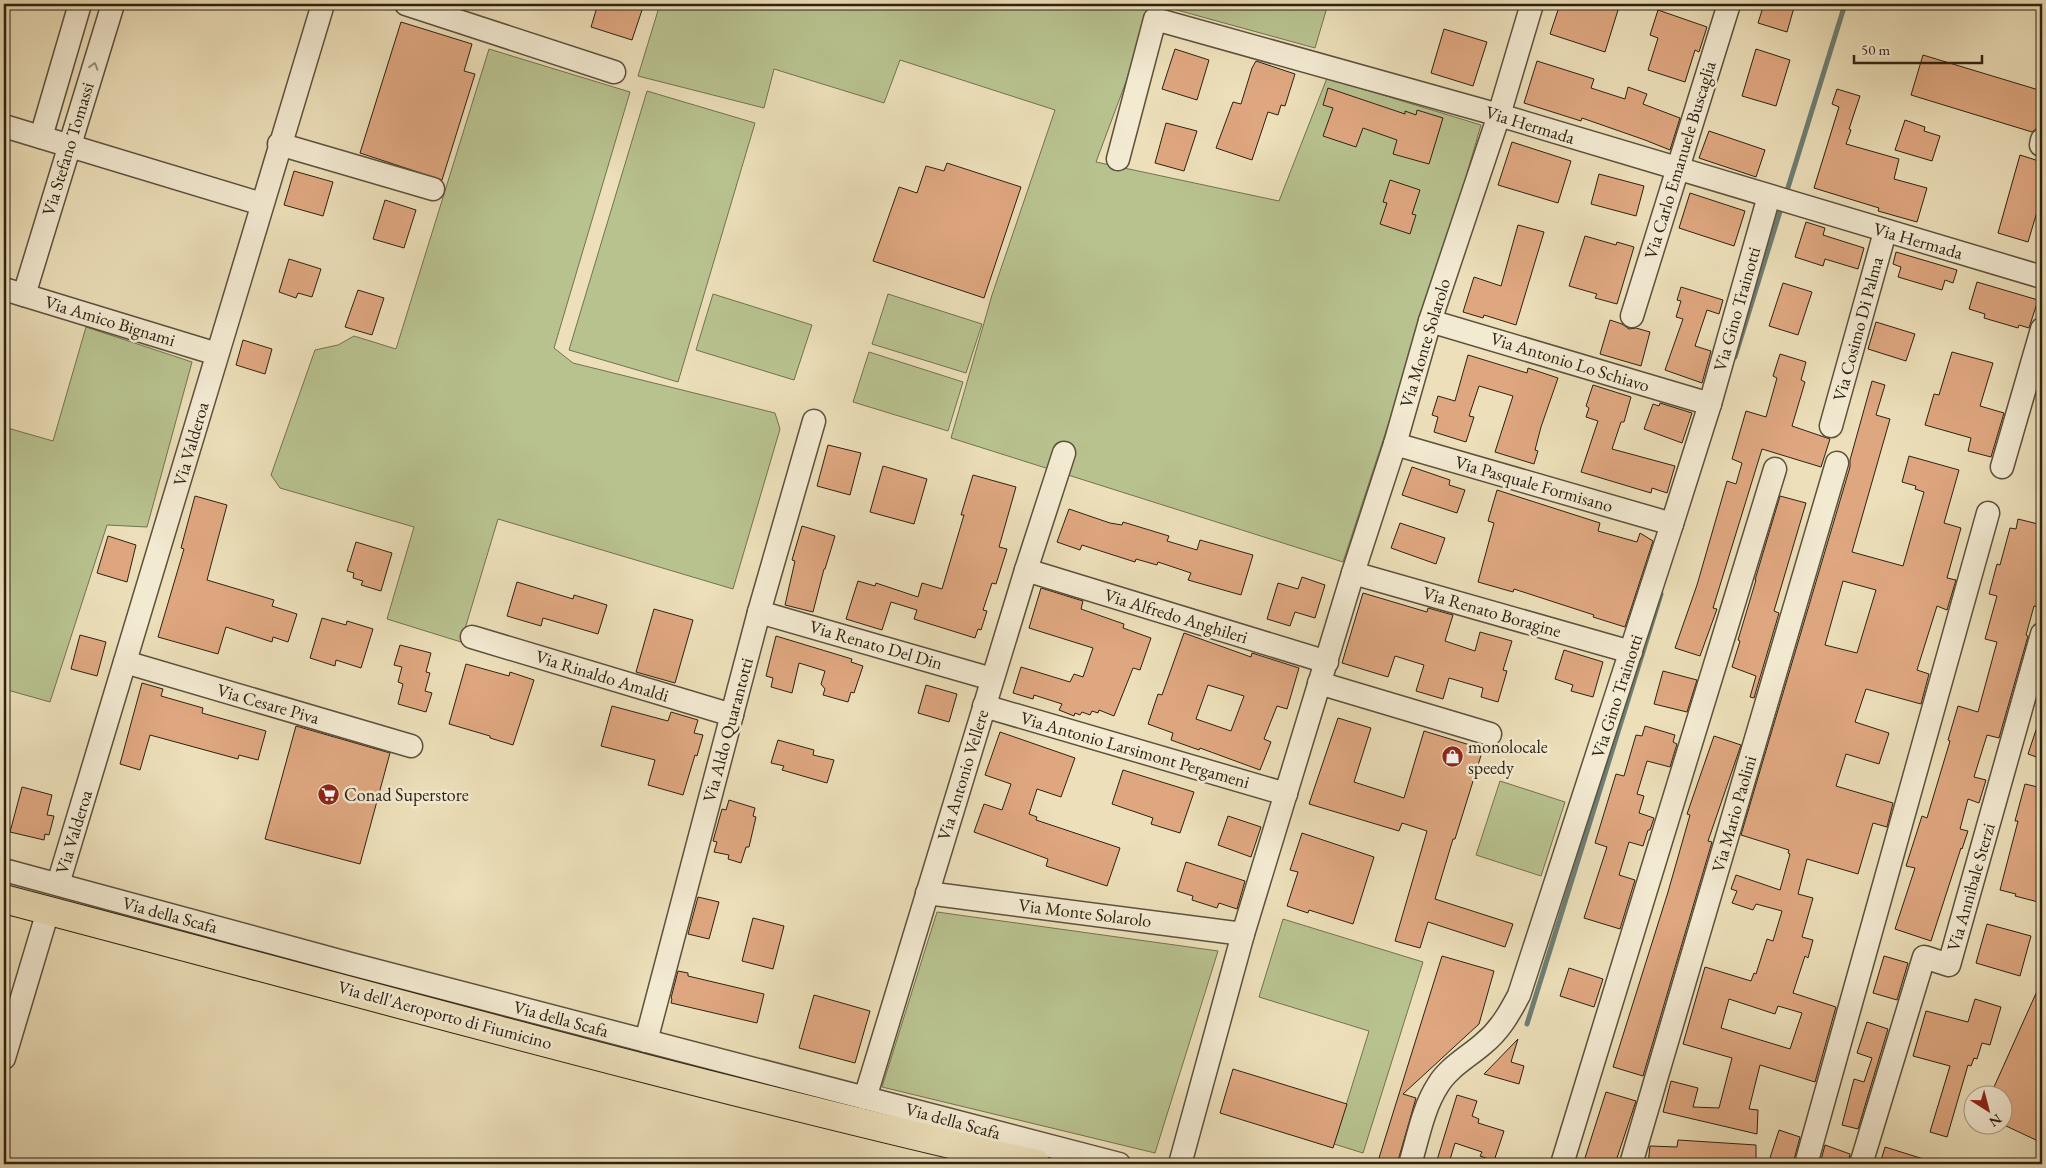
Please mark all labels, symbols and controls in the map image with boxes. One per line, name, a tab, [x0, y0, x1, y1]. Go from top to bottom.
scale bar	[1854, 32, 1981, 64]
text: 50 m	[1861, 40, 1890, 59]
street label: Via Carlo Emanuele Buscaglia	[1638, 57, 1721, 262]
one-way arrow	[89, 62, 99, 70]
street label: Via Stefano Tomassi	[36, 79, 99, 219]
street label: Via Hermada	[1483, 100, 1578, 149]
street label: Via Hermada	[1871, 217, 1966, 264]
street label: Via Gino Trainotti	[1708, 243, 1765, 374]
street label: Via Cosimo Di Palma	[1827, 253, 1888, 404]
street label: Via Monte Solarolo	[1394, 275, 1455, 410]
street label: Via Amico Bignami	[42, 290, 179, 351]
street label: Via Antonio Lo Schiavo	[1488, 326, 1653, 397]
street label: Via Valderoa	[168, 398, 214, 489]
street label: Via Pasquale Formisano	[1452, 450, 1616, 517]
street label: Via Renato Boragine	[1420, 581, 1564, 642]
street label: Via Alfredo Anghileri	[1101, 583, 1251, 648]
street label: Via Renato Del Din	[807, 614, 946, 675]
street label: Via Gino Trainotti	[1586, 631, 1647, 760]
street label: Via Rinaldo Amaldi	[533, 644, 672, 707]
street label: Via Aldo Quarantotti	[697, 655, 758, 805]
street label: Via Cesare Piva	[214, 678, 323, 729]
street label: Via Antonio Larsimont Pergameni	[1018, 706, 1253, 793]
street label: Via Antonio Vellere	[932, 707, 993, 843]
place label: monolocale speedy	[1468, 735, 1548, 779]
shop icon: monolocale speedy	[1440, 745, 1464, 769]
street label: Via Mario Paolini	[1706, 752, 1761, 875]
supermarket icon: Conad Superstore	[316, 783, 340, 807]
place label: Conad Superstore	[344, 783, 469, 806]
street label: Via Valderoa	[50, 786, 97, 877]
street label: Via Annibale Sterzi	[1941, 820, 2000, 954]
street label: Via della Scafa	[120, 891, 221, 938]
street label: Via Monte Solarolo	[1017, 893, 1153, 932]
street label: Via dell'Aeroporto di Fiumicino	[335, 975, 555, 1054]
street label: Via della Scafa	[511, 995, 612, 1042]
north arrow	[1964, 1086, 2014, 1136]
street label: Via della Scafa	[903, 1097, 1004, 1144]
text: N	[1985, 1110, 2006, 1132]

